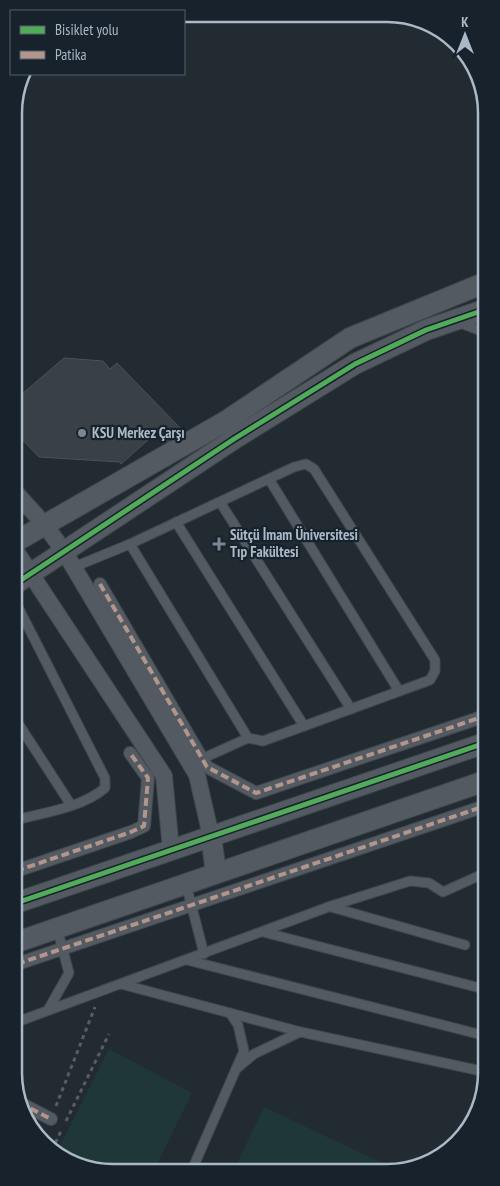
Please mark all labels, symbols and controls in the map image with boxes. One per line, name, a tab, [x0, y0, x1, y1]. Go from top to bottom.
legend	[10, 10, 185, 75]
north arrow	[440, 10, 490, 60]
text: K	[461, 13, 469, 31]
text: Bisiklet yolu	[55, 20, 119, 39]
text: Patika	[55, 45, 87, 64]
place label: KSU Merkez Çarşı	[92, 423, 185, 442]
marker: KSU Merkez Çarşı	[76, 427, 88, 439]
place label: Sütçü İmam Üniversitesi Tıp Fakültesi	[230, 525, 358, 561]
marker: Sütçü İmam Üniversitesi Tıp Fakültesi	[212, 537, 226, 551]

